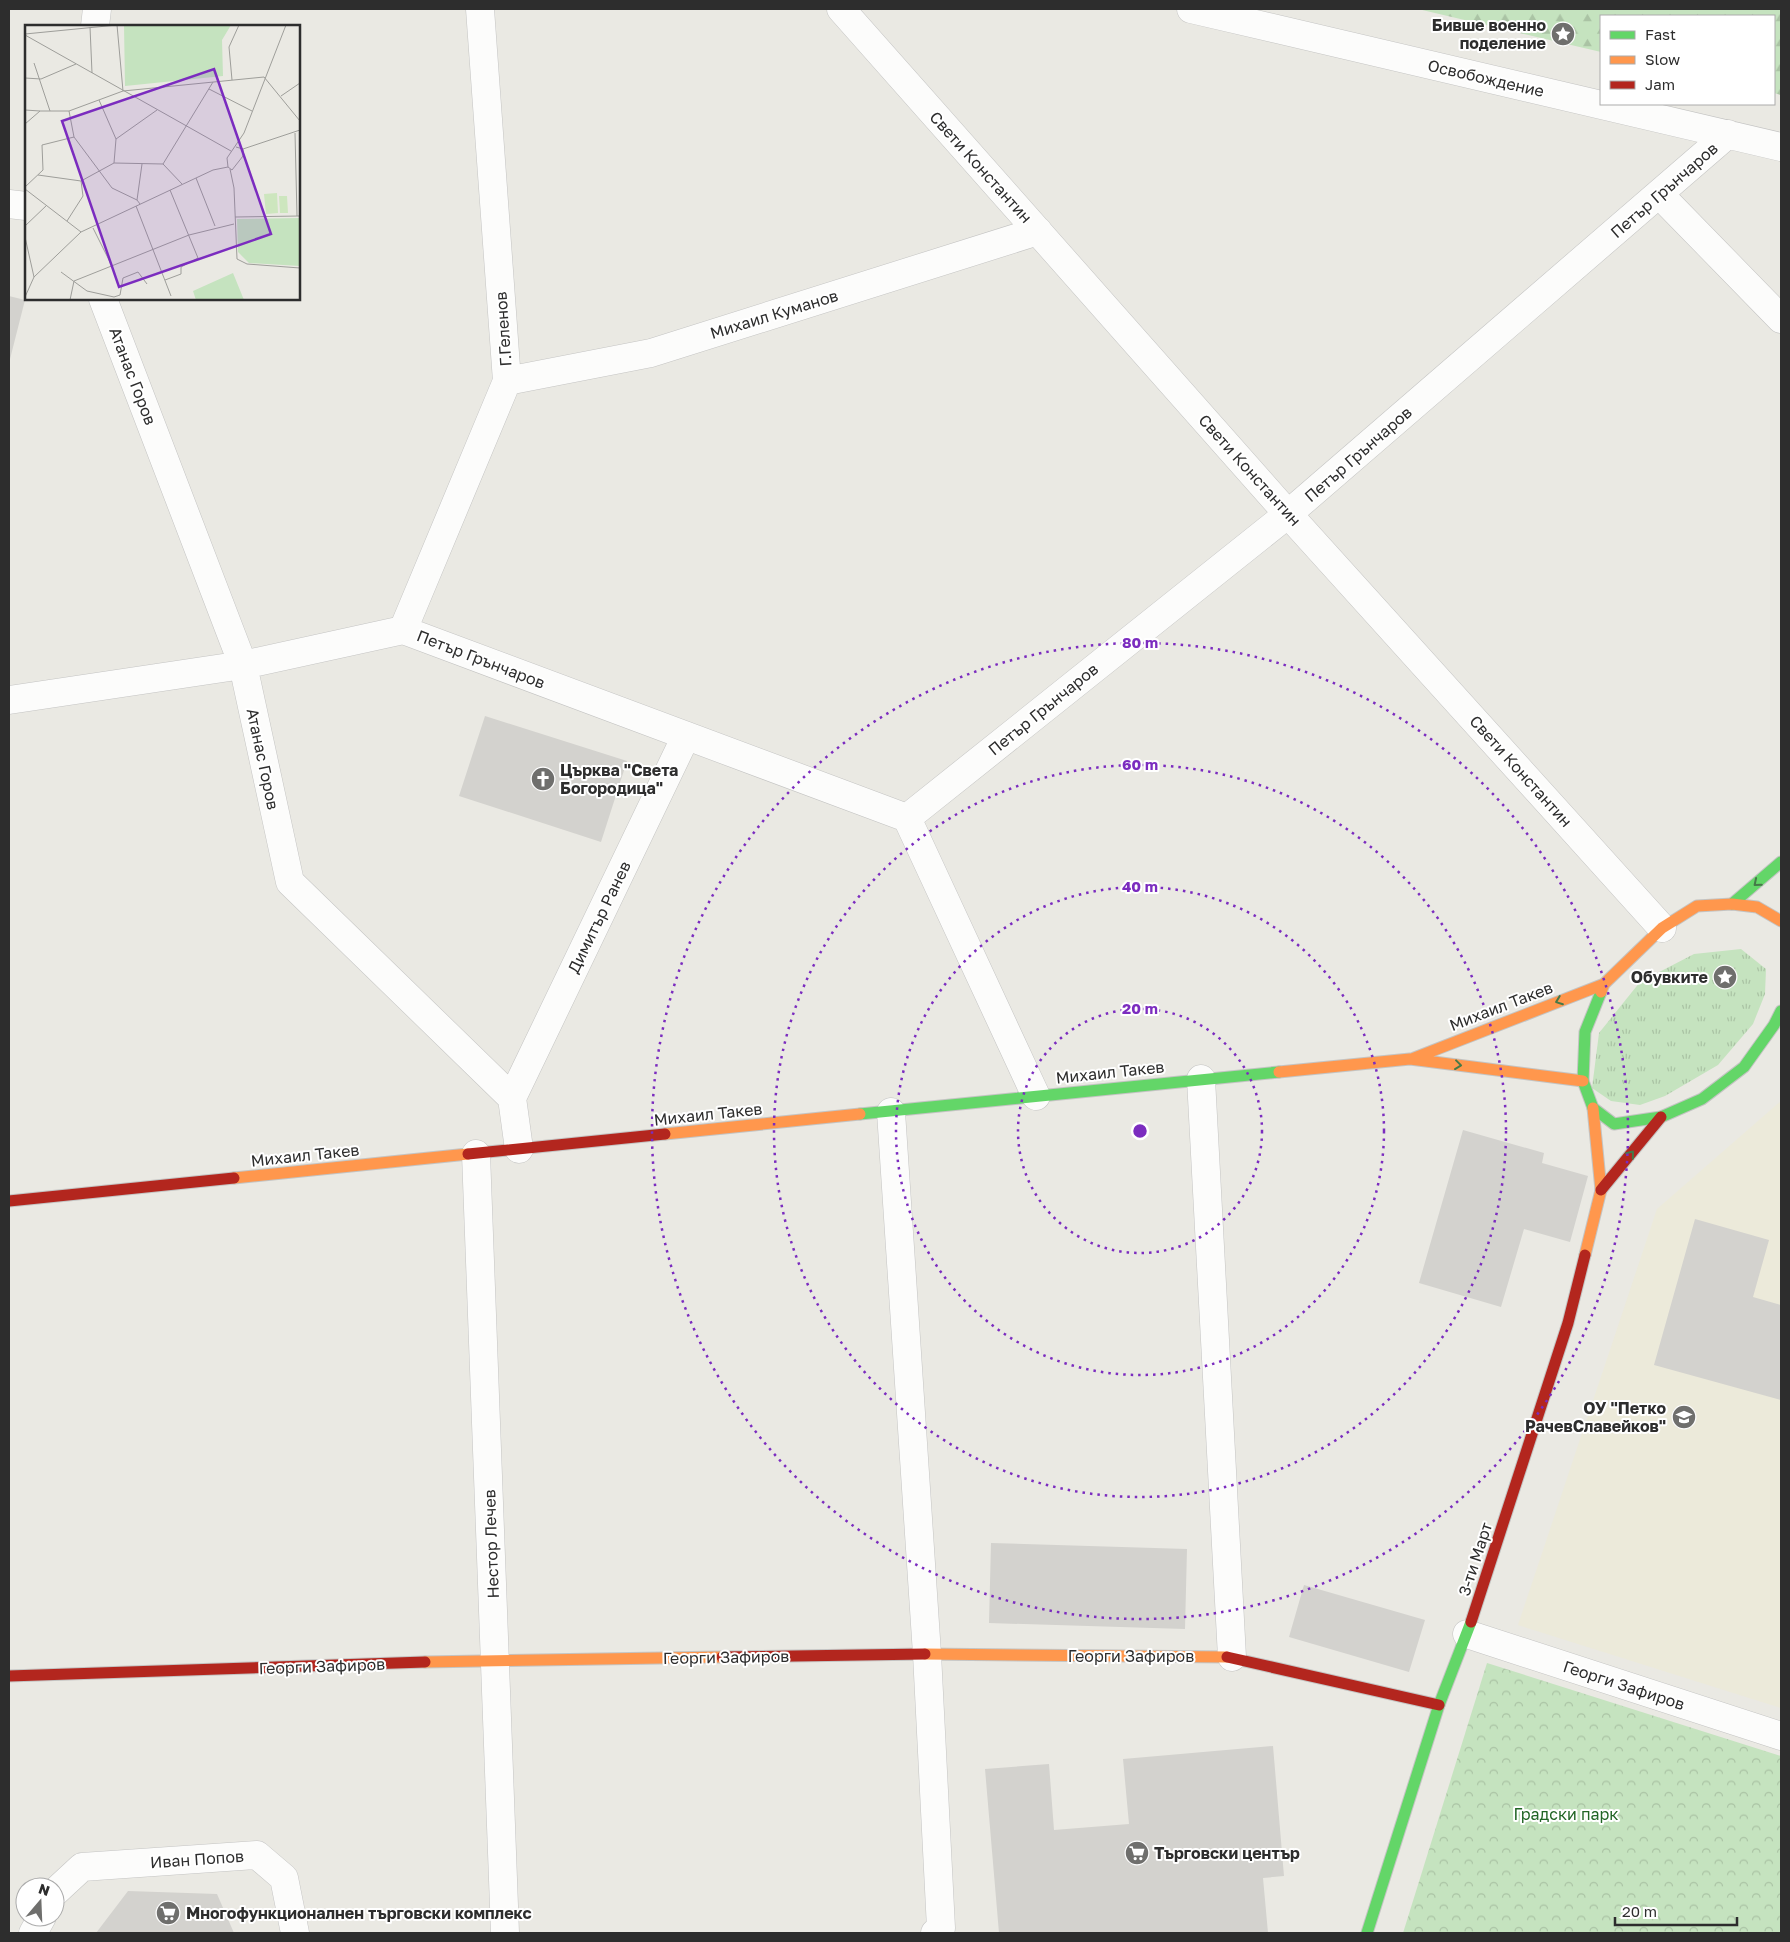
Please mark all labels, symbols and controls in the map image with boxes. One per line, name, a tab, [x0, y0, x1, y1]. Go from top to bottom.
place label: Бивше военно поделение	[1432, 15, 1546, 53]
legend	[1600, 15, 1775, 105]
place icon: Бивше военно поделение	[1550, 21, 1576, 47]
inset map	[25, 25, 300, 300]
text: Fast	[1645, 25, 1676, 43]
text: Slow	[1645, 50, 1680, 68]
street label: Освобождение	[1426, 55, 1546, 101]
text: Jam	[1645, 75, 1675, 93]
street label: Свети Константин	[926, 107, 1036, 227]
street label: Петър Грънчаров	[1606, 138, 1722, 242]
street label: Михаил Куманов	[708, 285, 840, 343]
street label: Г.Геленов	[490, 291, 516, 367]
street label: Атанас Горов	[105, 324, 161, 428]
street label: Петър Грънчаров	[1300, 402, 1416, 506]
street label: Свети Константин	[1195, 410, 1305, 530]
street label: Петър Грънчаров	[414, 625, 548, 693]
text: 80 m	[1122, 633, 1158, 651]
street label: Петър Грънчаров	[984, 659, 1102, 759]
street label: Атанас Горов	[242, 706, 284, 812]
street label: Свети Константин	[1466, 711, 1576, 831]
text: 60 m	[1122, 755, 1158, 773]
place label: Църква "Света Богородица"	[560, 760, 678, 798]
church icon: Църква "Света Богородица"	[530, 766, 556, 792]
street label: Димитър Ранев	[563, 858, 635, 976]
text: 40 m	[1122, 877, 1158, 895]
one-way arrow	[1753, 877, 1762, 886]
place icon: Обувките	[1712, 964, 1738, 990]
place label: Обувките	[1631, 967, 1708, 987]
street label: Михаил Такев	[1447, 977, 1555, 1035]
one-way arrow	[1555, 995, 1564, 1006]
text: 20 m	[1122, 999, 1158, 1017]
street label: Михаил Такев	[1055, 1056, 1165, 1088]
one-way arrow	[1454, 1060, 1463, 1070]
street label: Михаил Такев	[653, 1098, 763, 1130]
centre of rings	[1131, 1122, 1149, 1140]
street label: Михаил Такев	[250, 1139, 360, 1171]
one-way arrow	[1626, 1151, 1634, 1160]
place label: ОУ "Петко РачевСлавейков"	[1525, 1398, 1666, 1436]
school or university icon: ОУ "Петко РачевСлавейков"	[1671, 1404, 1697, 1430]
street label: Нестор Лечев	[479, 1489, 503, 1599]
street label: 3-ти Март	[1454, 1520, 1496, 1598]
street label: Георги Зафиров	[663, 1646, 789, 1668]
street label: Георги Зафиров	[1068, 1646, 1194, 1666]
street label: Георги Зафиров	[258, 1654, 386, 1678]
street label: Георги Зафиров	[1561, 1656, 1687, 1714]
park label: Градски парк	[1513, 1804, 1619, 1824]
supermarket icon: Търговски център	[1124, 1840, 1150, 1866]
place label: Търговски център	[1154, 1843, 1300, 1863]
street label: Иван Попов	[149, 1846, 245, 1872]
north arrow	[15, 1877, 65, 1927]
text: N	[37, 1879, 52, 1899]
scale bar	[1615, 1894, 1738, 1926]
supermarket icon: Многофункционалнен търговски комплекс	[155, 1900, 181, 1926]
text: 20 m	[1622, 1902, 1657, 1920]
place label: Многофункционалнен търговски комплекс	[186, 1903, 532, 1923]

